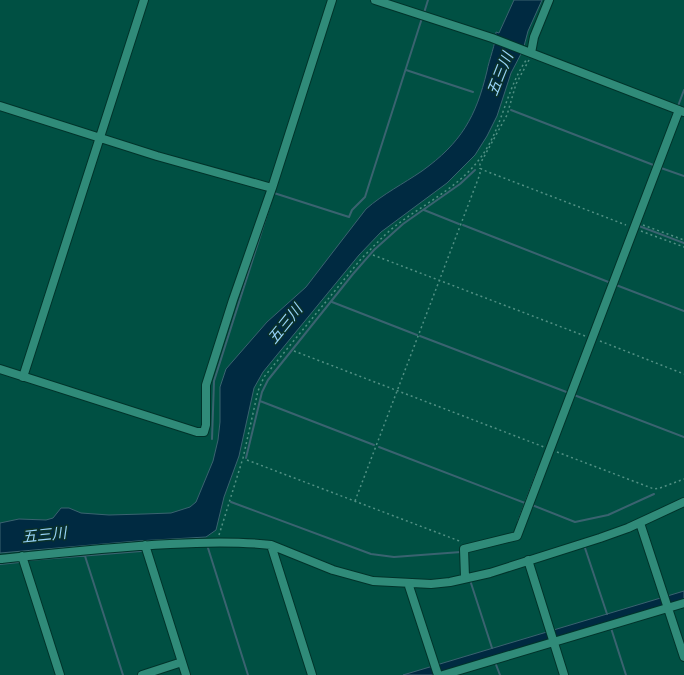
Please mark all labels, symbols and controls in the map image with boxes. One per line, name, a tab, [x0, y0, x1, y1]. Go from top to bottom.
water label: 五三川	[483, 48, 518, 98]
water label: 五三川	[264, 299, 307, 347]
water label: 五三川	[21, 523, 69, 546]

